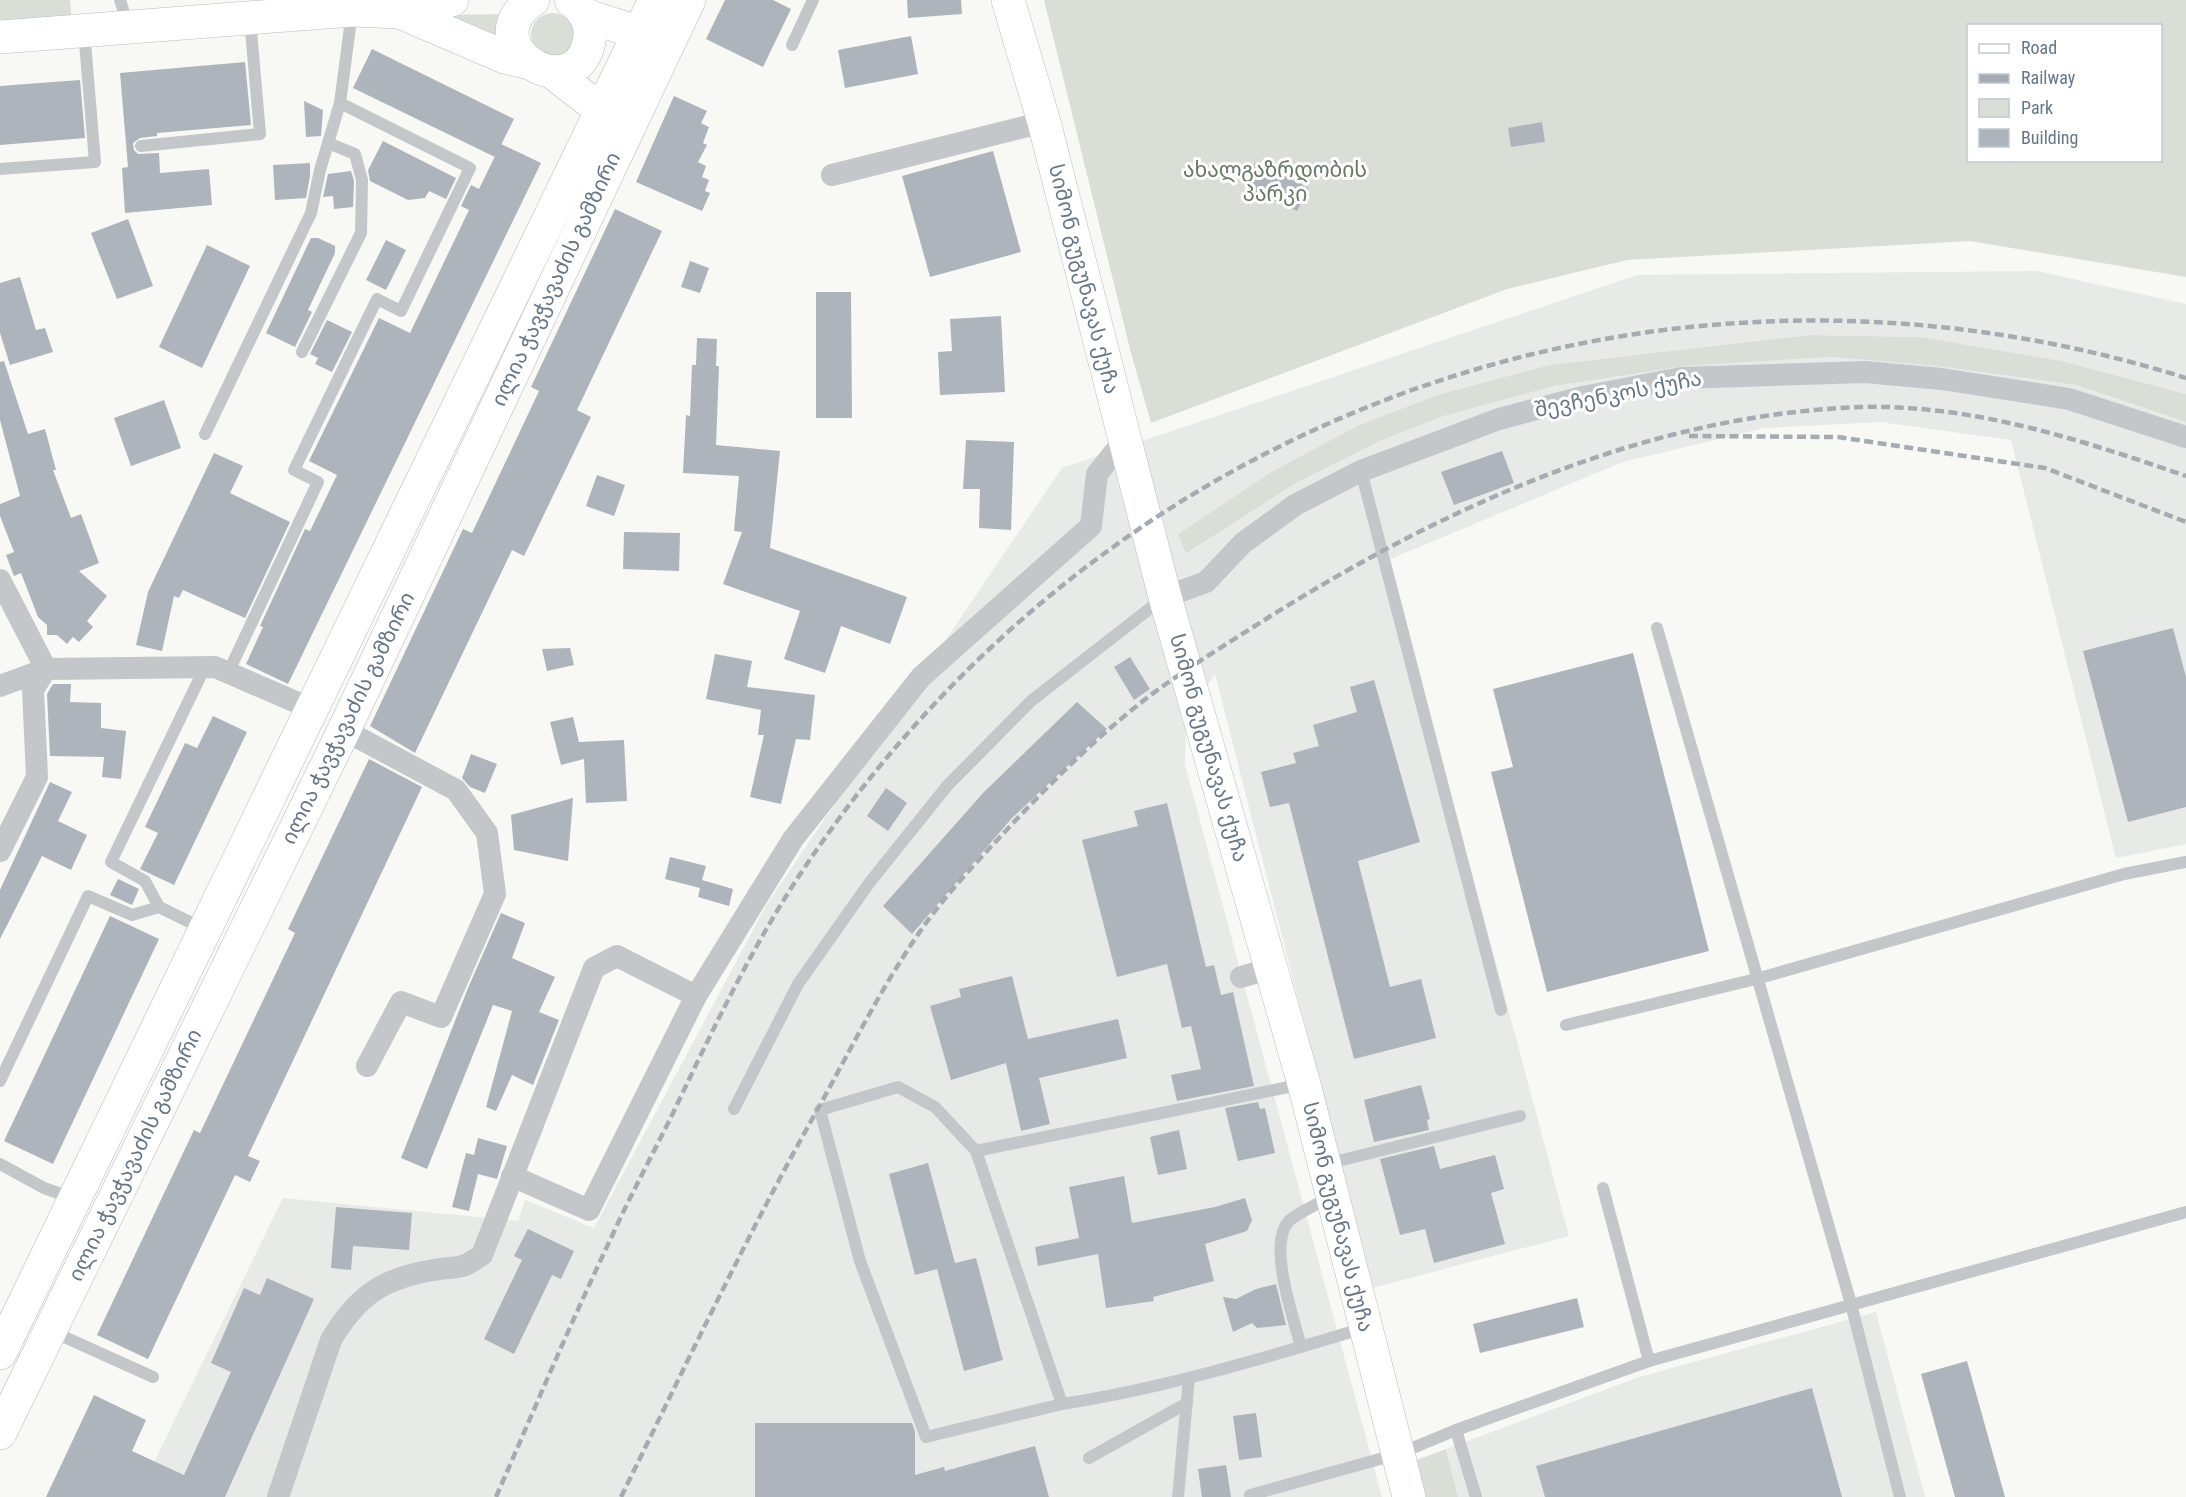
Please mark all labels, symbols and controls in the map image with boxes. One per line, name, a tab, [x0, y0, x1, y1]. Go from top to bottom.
legend	[1967, 24, 2162, 162]
text: Road	[2021, 37, 2057, 58]
text: Railway	[2021, 67, 2076, 88]
text: Park	[2021, 97, 2053, 118]
text: Building	[2021, 127, 2078, 148]
street label: ილია ჭავჭავაძის გამზირი	[487, 148, 626, 410]
park label: ახალგაზრდობის პარკი	[1183, 158, 1367, 206]
street label: სიმონ გუგუნავას ქუჩა	[1044, 162, 1124, 396]
street label: შევჩენკოს ქუჩა	[1533, 366, 1703, 422]
street label: ილია ჭავჭავაძის გამზირი	[276, 588, 420, 848]
street label: სიმონ გუგუნავას ქუჩა	[1165, 631, 1253, 865]
street label: ილია ჭავჭავაძის გამზირი	[63, 1025, 207, 1285]
street label: სიმონ გუგუნავას ქუჩა	[1298, 1100, 1378, 1334]

